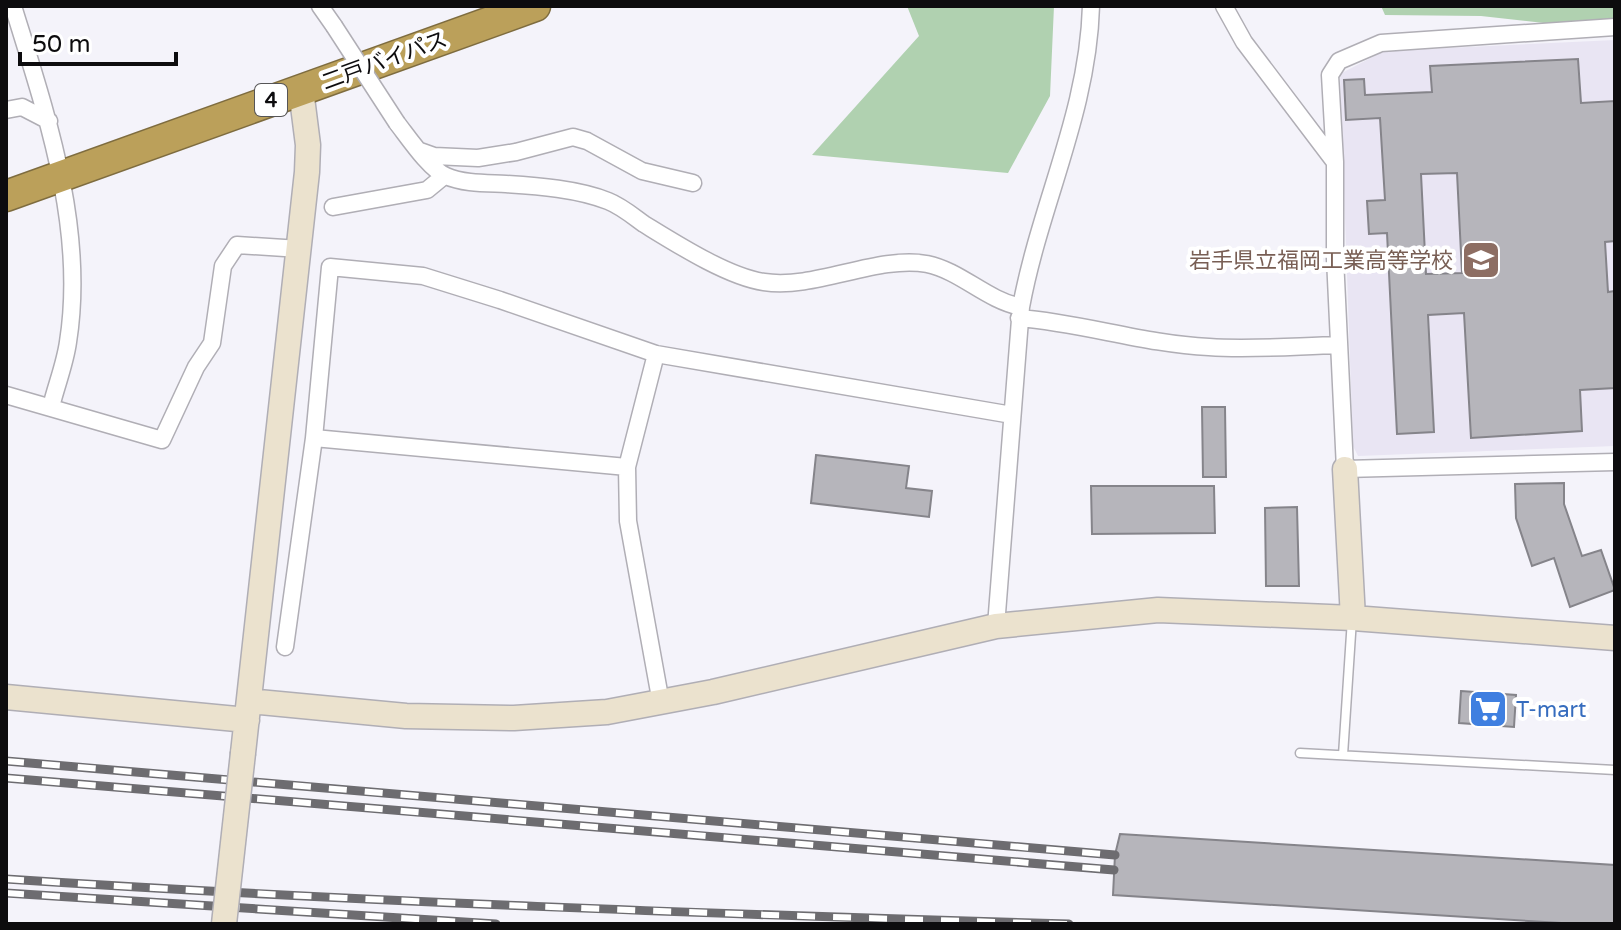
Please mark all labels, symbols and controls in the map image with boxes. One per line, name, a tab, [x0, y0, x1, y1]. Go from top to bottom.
scale bar	[20, 16, 176, 66]
street label: 二戸バイパス	[318, 26, 451, 96]
text: 50 m	[32, 30, 90, 59]
road number: 4	[255, 84, 287, 116]
school or university icon: 岩手県立福岡工業高等学校	[1460, 239, 1502, 281]
place label: 岩手県立福岡工業高等学校	[1189, 248, 1453, 274]
supermarket icon: T-mart	[1467, 688, 1509, 730]
place label: T-mart	[1516, 697, 1586, 723]

